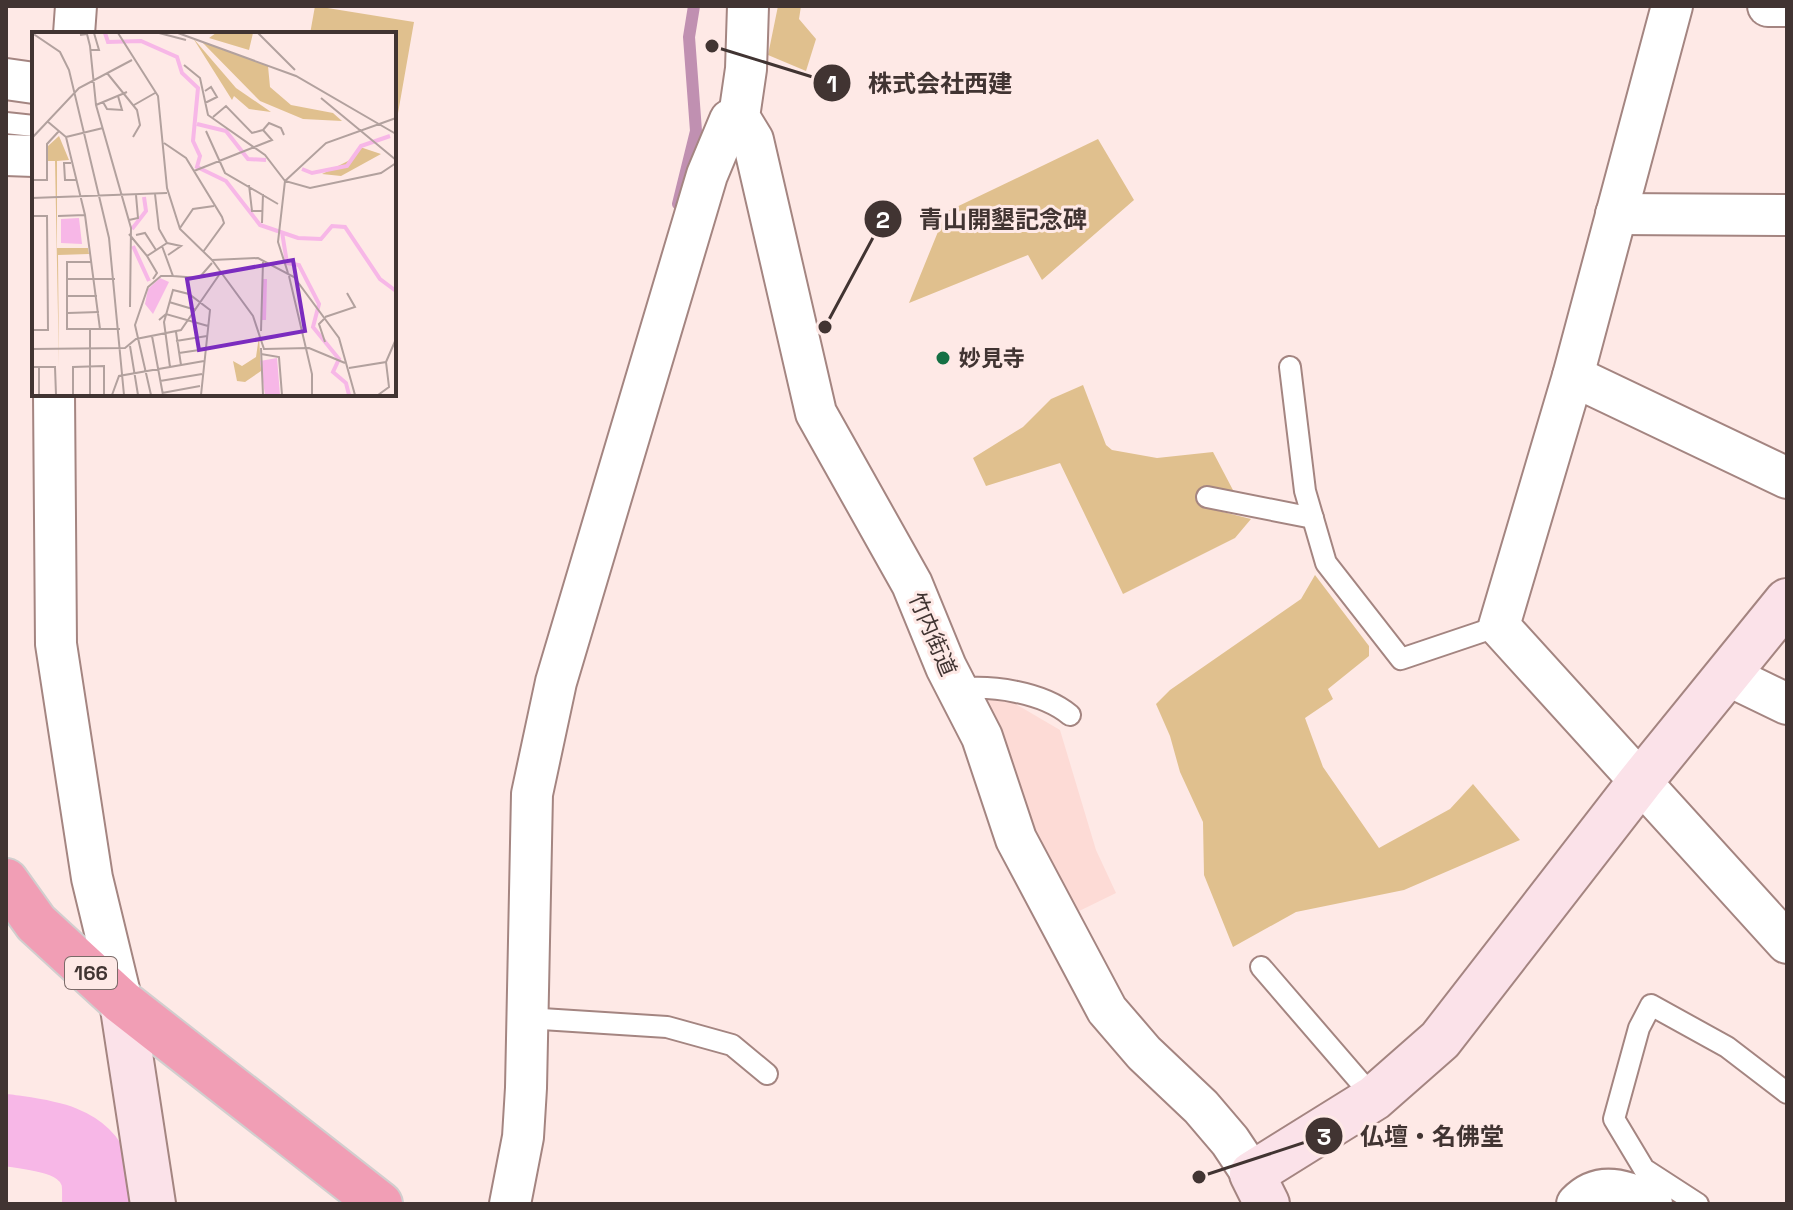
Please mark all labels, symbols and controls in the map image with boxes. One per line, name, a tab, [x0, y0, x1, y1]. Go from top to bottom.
inset map	[32, 32, 396, 396]
callout: 株式会社西建	[812, 59, 1028, 107]
text: 1	[827, 68, 837, 99]
text: 株式会社西建	[868, 68, 1012, 99]
callout: 青山開墾記念碑	[863, 195, 1103, 243]
text: 2	[876, 204, 890, 235]
text: 青山開墾記念碑	[919, 204, 1087, 235]
place label: 妙見寺	[959, 344, 1025, 372]
marker: 妙見寺	[934, 349, 952, 367]
street label: 竹内街道	[903, 588, 963, 680]
road number: 166	[65, 957, 117, 989]
callout: 仏壇・名佛堂	[1304, 1112, 1520, 1160]
text: 3	[1317, 1121, 1331, 1152]
text: 仏壇・名佛堂	[1360, 1121, 1504, 1152]

